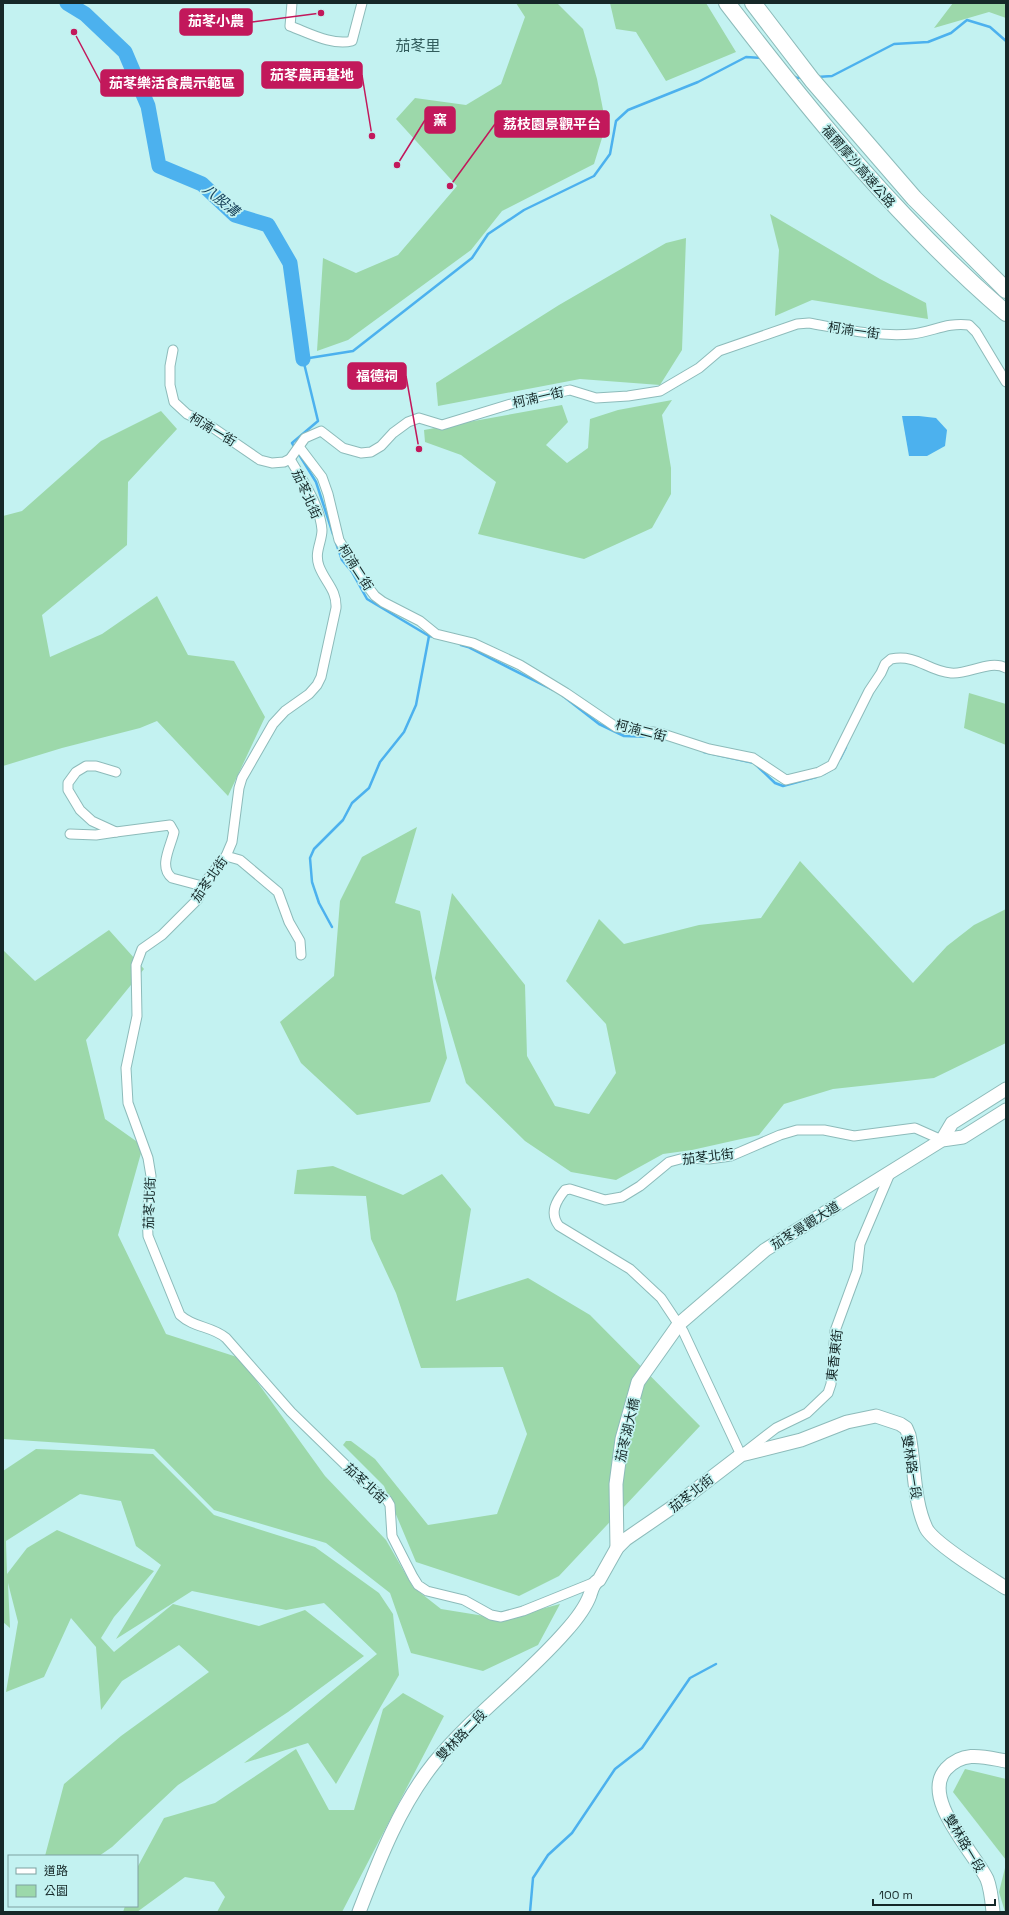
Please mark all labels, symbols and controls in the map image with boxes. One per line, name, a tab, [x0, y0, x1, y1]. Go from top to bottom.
callout: 茄苳小農	[180, 9, 252, 35]
text: 茄苳小農	[188, 12, 244, 30]
district label: 茄苳里	[395, 36, 441, 55]
callout: 茄苳農再基地	[262, 62, 362, 88]
text: 茄苳農再基地	[270, 66, 354, 84]
callout: 茄苳樂活食農示範區	[101, 70, 243, 96]
text: 茄苳樂活食農示範區	[109, 74, 235, 92]
callout: 窯	[425, 107, 455, 133]
text: 窯	[433, 111, 447, 129]
callout: 荔枝園景觀平台	[495, 111, 609, 137]
text: 荔枝園景觀平台	[503, 115, 601, 133]
street label: 福爾摩沙高速公路	[818, 122, 899, 211]
water label: 八股溝	[199, 180, 245, 221]
street label: 柯湳一街	[827, 318, 881, 343]
callout: 福德祠	[348, 363, 406, 389]
text: 福德祠	[356, 367, 398, 385]
street label: 柯湳一街	[511, 383, 565, 412]
street label: 柯湳一街	[186, 409, 239, 450]
street label: 茄苳北街	[288, 467, 325, 521]
street label: 柯湳二街	[334, 541, 377, 594]
street label: 柯湳二街	[614, 716, 668, 745]
street label: 茄苳北街	[188, 853, 231, 905]
street label: 茄苳北街	[681, 1145, 735, 1168]
street label: 茄苳北街	[140, 1177, 159, 1229]
street label: 茄苳景觀大道	[768, 1198, 843, 1253]
street label: 東香東街	[823, 1328, 846, 1382]
street label: 茄苳湖大橋	[612, 1397, 643, 1464]
street label: 雙林路一段	[898, 1434, 925, 1501]
street label: 茄苳北街	[341, 1460, 391, 1507]
street label: 茄苳北街	[666, 1471, 717, 1516]
street label: 雙林路二段	[433, 1706, 490, 1765]
street label: 雙林路一段	[941, 1811, 989, 1875]
legend	[8, 1855, 138, 1907]
text: 道路	[44, 1863, 68, 1879]
scale bar	[873, 1881, 995, 1907]
text: 公園	[44, 1883, 68, 1899]
text: 100 m	[879, 1887, 913, 1903]

